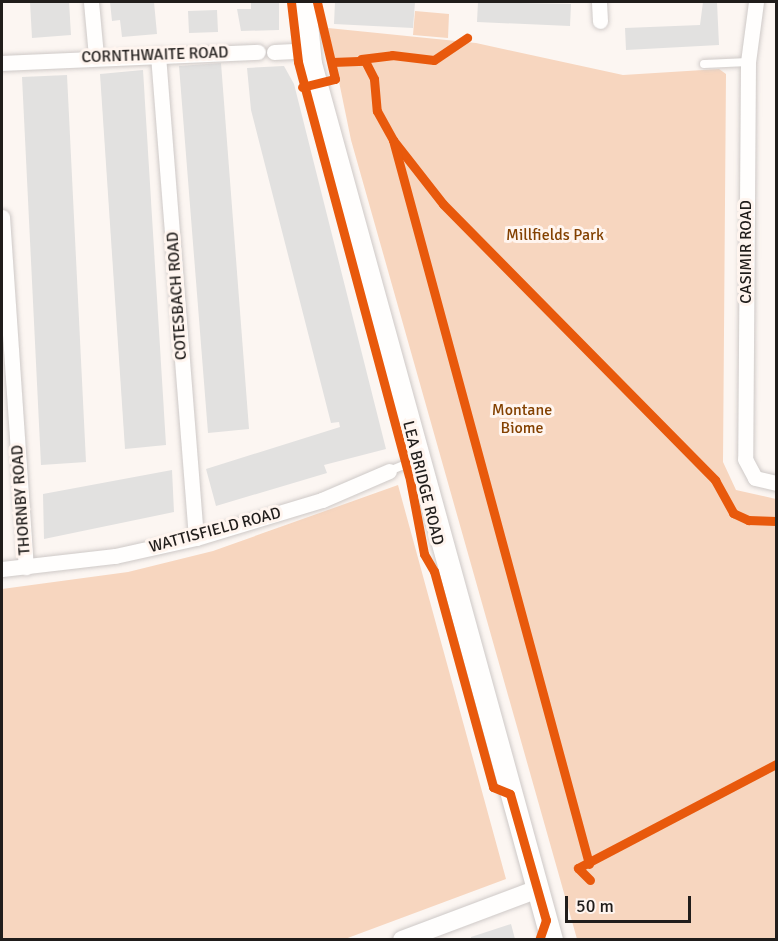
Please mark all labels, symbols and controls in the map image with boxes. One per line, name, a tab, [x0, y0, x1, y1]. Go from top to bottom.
street label: CORNTHWAITE ROAD	[81, 43, 229, 67]
street label: CASIMIR ROAD	[736, 200, 756, 304]
park label: Millfields Park	[506, 225, 604, 245]
street label: COTESBACH ROAD	[163, 231, 191, 361]
park label: Montane Biome	[492, 400, 552, 438]
street label: LEA BRIDGE ROAD	[398, 419, 448, 547]
street label: THORNBY ROAD	[8, 444, 34, 556]
street label: WATTISFIELD ROAD	[147, 503, 283, 557]
scale bar	[568, 884, 694, 922]
text: 50 m	[576, 895, 614, 917]

